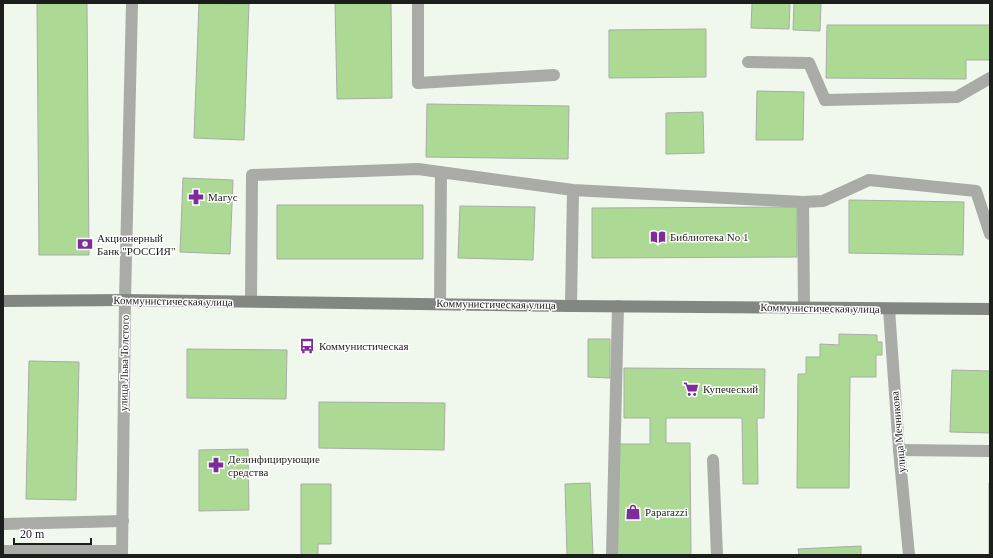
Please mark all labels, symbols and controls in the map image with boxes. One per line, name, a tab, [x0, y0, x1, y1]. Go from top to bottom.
pharmacy icon: Магус	[187, 188, 205, 206]
place label: Магус	[208, 191, 238, 203]
library icon: Библиотека No 1	[649, 228, 667, 246]
place label: Библиотека No 1	[670, 231, 748, 243]
place label: Акционерный Банк "РОССИЯ"	[97, 232, 175, 257]
bank icon: Акционерный Банк "РОССИЯ"	[76, 235, 94, 253]
street label: Коммунистическая улица	[113, 294, 233, 308]
street label: Коммунистическая улица	[436, 297, 556, 311]
street label: Коммунистическая улица	[760, 301, 880, 315]
street label: улица Льва Толстого	[117, 314, 131, 411]
bus stop icon: Коммунистическая	[298, 337, 316, 355]
place label: Коммунистическая	[319, 340, 409, 352]
supermarket icon: Купеческий	[682, 380, 700, 398]
place label: Купеческий	[703, 383, 758, 395]
street label: улица Мечникова	[888, 391, 908, 473]
place label: Дезинфицирующие средства	[228, 453, 320, 478]
pharmacy icon: Дезинфицирующие средства	[207, 456, 225, 474]
shop icon: Paparazzi	[624, 503, 642, 521]
place label: Paparazzi	[645, 506, 688, 518]
scale bar	[14, 520, 91, 546]
text: 20 m	[20, 527, 45, 541]

